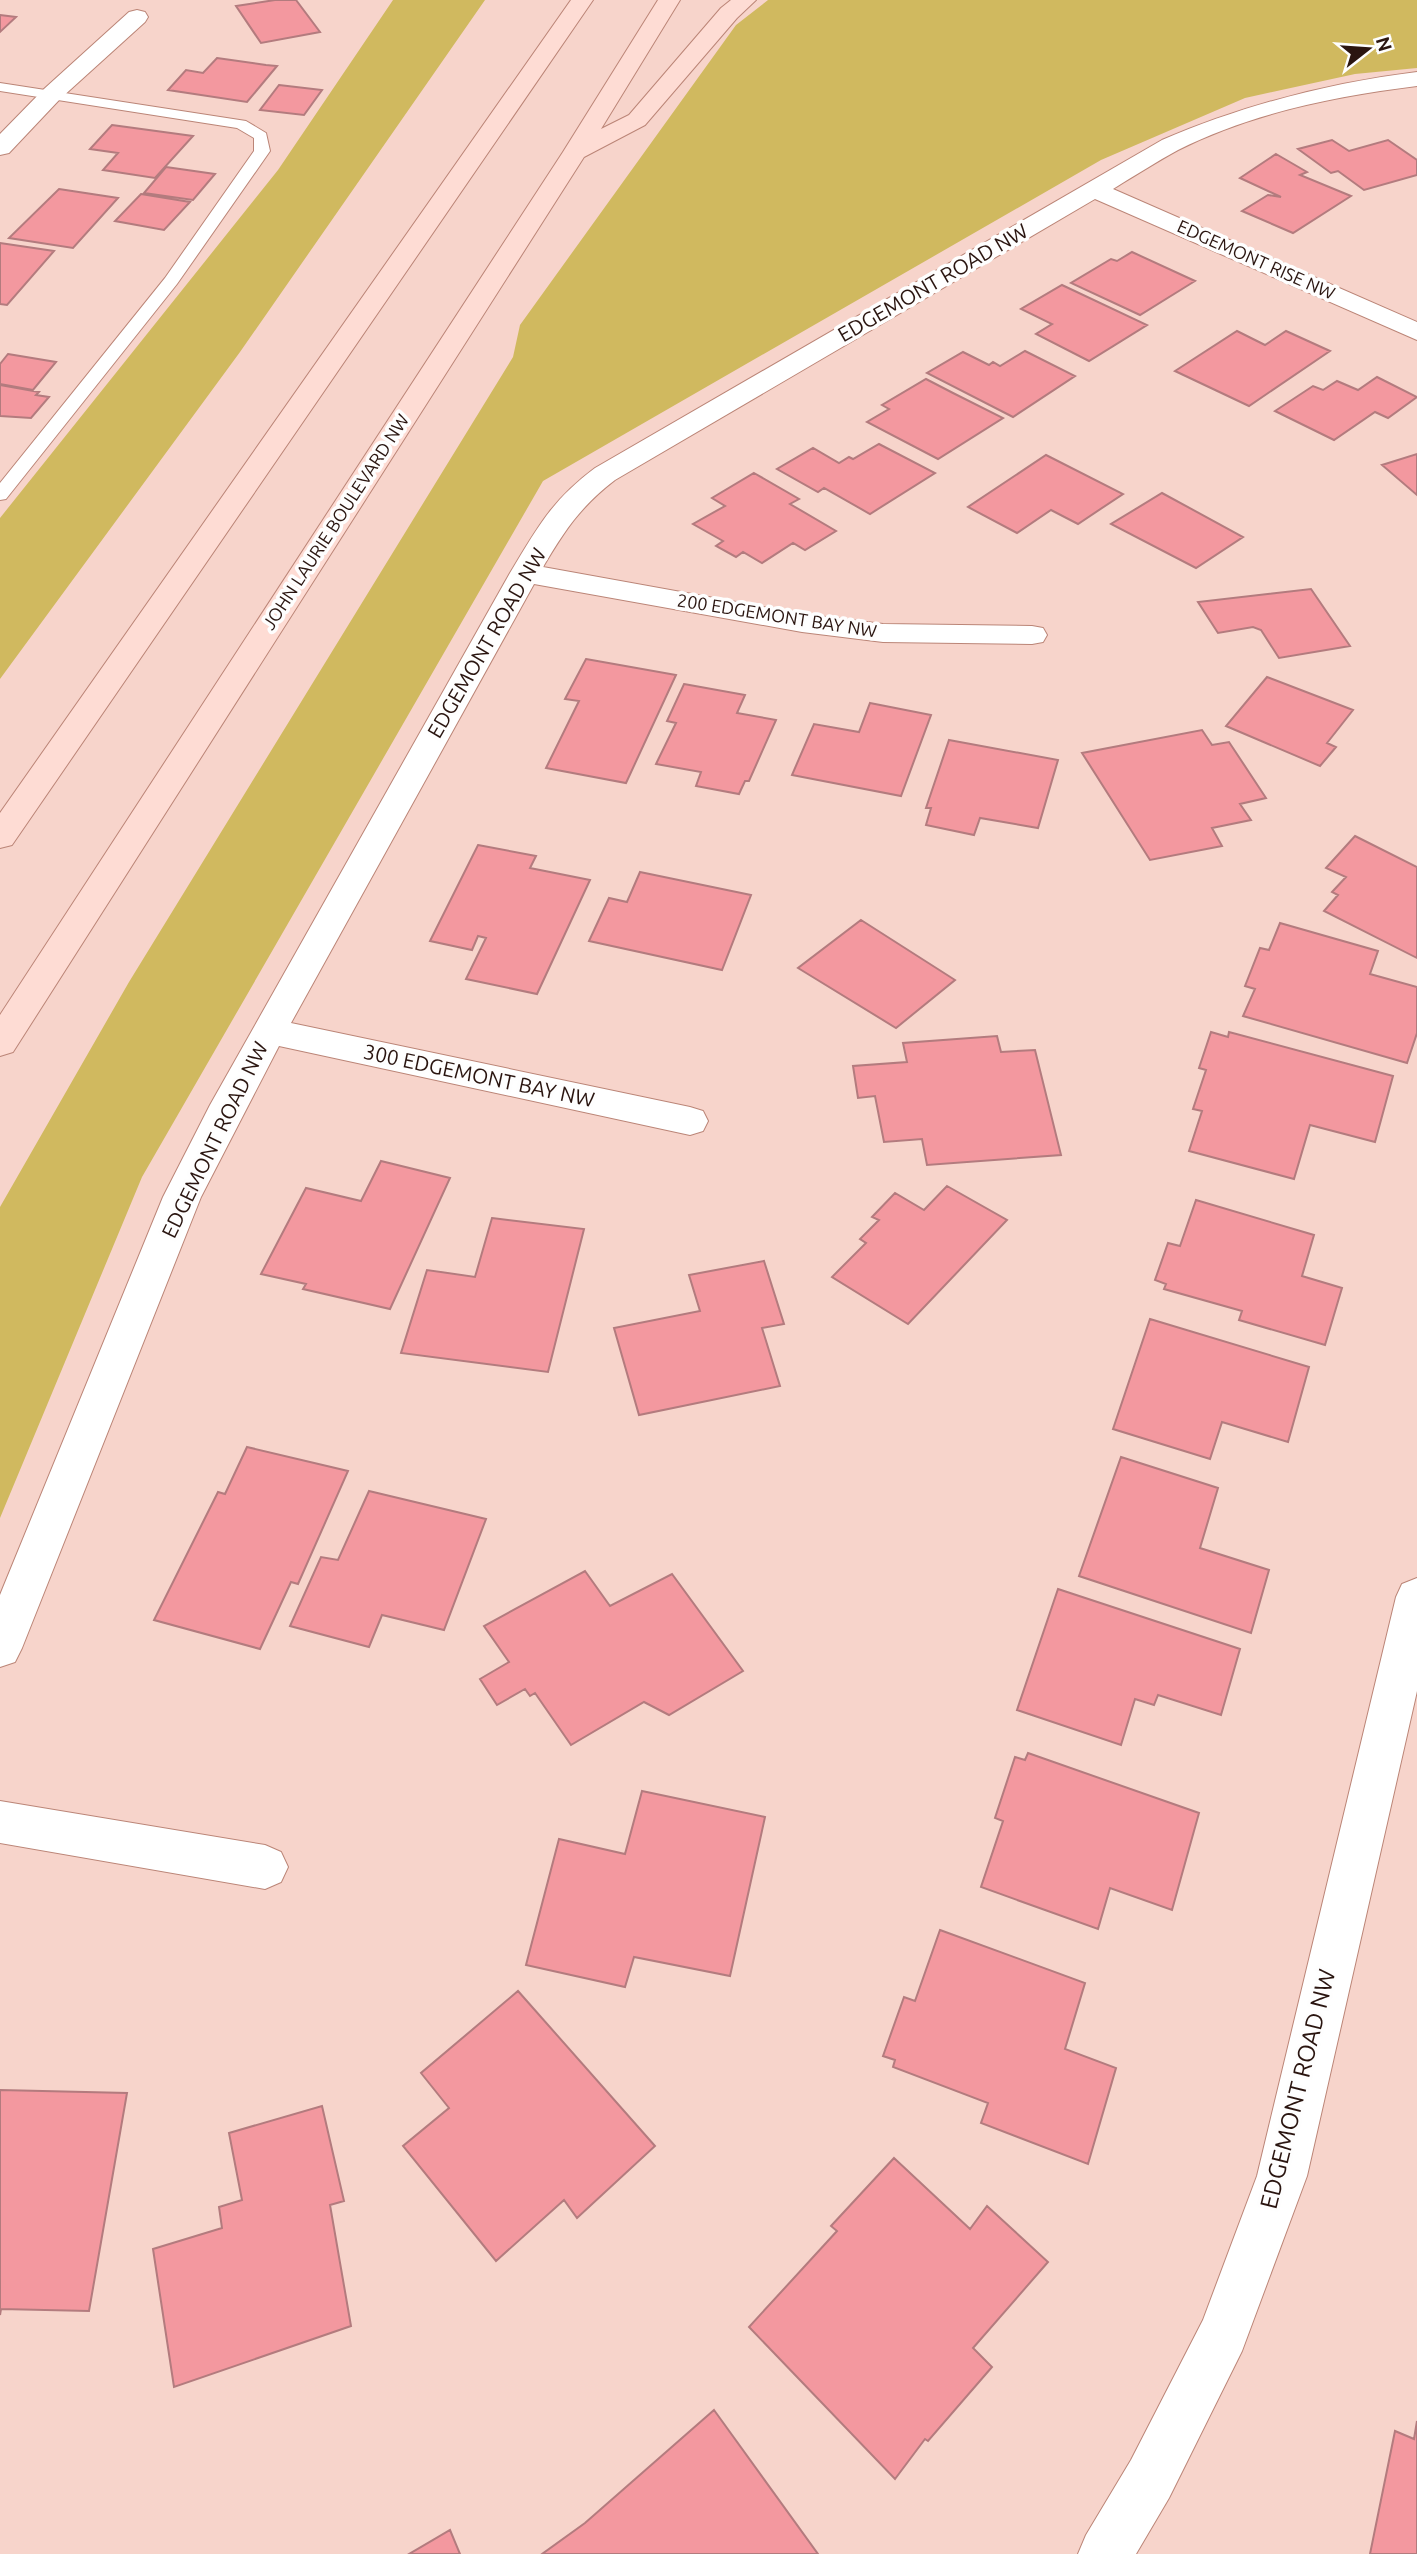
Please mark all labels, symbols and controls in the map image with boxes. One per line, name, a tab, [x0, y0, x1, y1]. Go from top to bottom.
north arrow	[1333, 14, 1403, 84]
text: N	[1372, 34, 1397, 54]
street label: EDGEMONT RISE NW	[1175, 215, 1339, 303]
street label: EDGEMONT ROAD NW	[833, 218, 1032, 346]
street label: JOHN LAURIE BOULEVARD NW	[258, 410, 413, 633]
street label: EDGEMONT ROAD NW	[422, 543, 550, 742]
street label: 200 EDGEMONT BAY NW	[676, 589, 879, 641]
street label: EDGEMONT ROAD NW	[156, 1038, 272, 1242]
street label: 300 EDGEMONT BAY NW	[362, 1039, 597, 1111]
street label: EDGEMONT ROAD NW	[1255, 1966, 1340, 2211]

